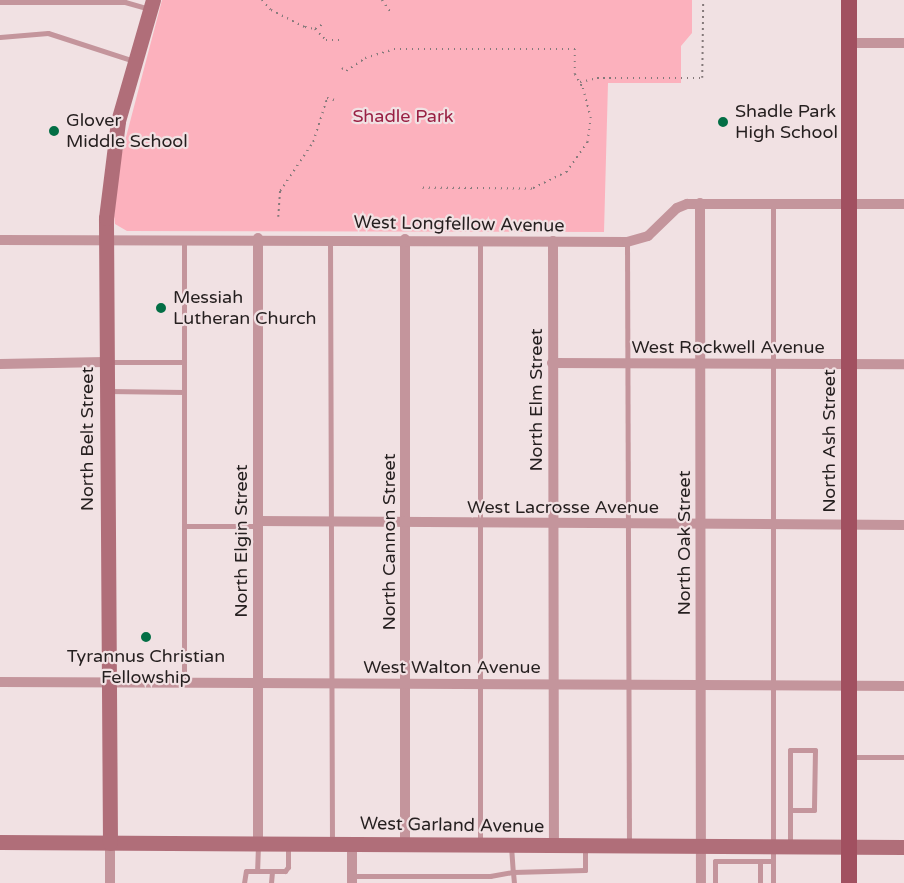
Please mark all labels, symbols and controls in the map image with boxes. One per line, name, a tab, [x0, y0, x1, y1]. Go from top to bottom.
place label: Shadle Park High School	[735, 101, 838, 144]
park label: Shadle Park	[352, 105, 454, 127]
place label: Glover Middle School	[66, 110, 188, 152]
marker: Shadle Park High School	[716, 115, 730, 129]
marker: Glover Middle School	[47, 124, 61, 138]
street label: West Longfellow Avenue	[353, 211, 565, 237]
place label: Messiah Lutheran Church	[173, 287, 317, 330]
marker: Messiah Lutheran Church	[154, 301, 168, 315]
street label: North Elm Street	[525, 328, 547, 472]
street label: West Rockwell Avenue	[631, 336, 825, 358]
street label: North Belt Street	[76, 367, 98, 511]
street label: North Ash Street	[818, 369, 840, 513]
street label: North Cannon Street	[378, 453, 400, 631]
street label: North Elgin Street	[230, 464, 252, 618]
street label: North Oak Street	[673, 470, 695, 616]
street label: West Lacrosse Avenue	[467, 496, 659, 518]
marker: Tyrannus Christian Fellowship	[139, 630, 153, 644]
place label: Tyrannus Christian Fellowship	[67, 646, 225, 688]
street label: West Walton Avenue	[363, 656, 541, 678]
street label: West Garland Avenue	[360, 813, 544, 837]

